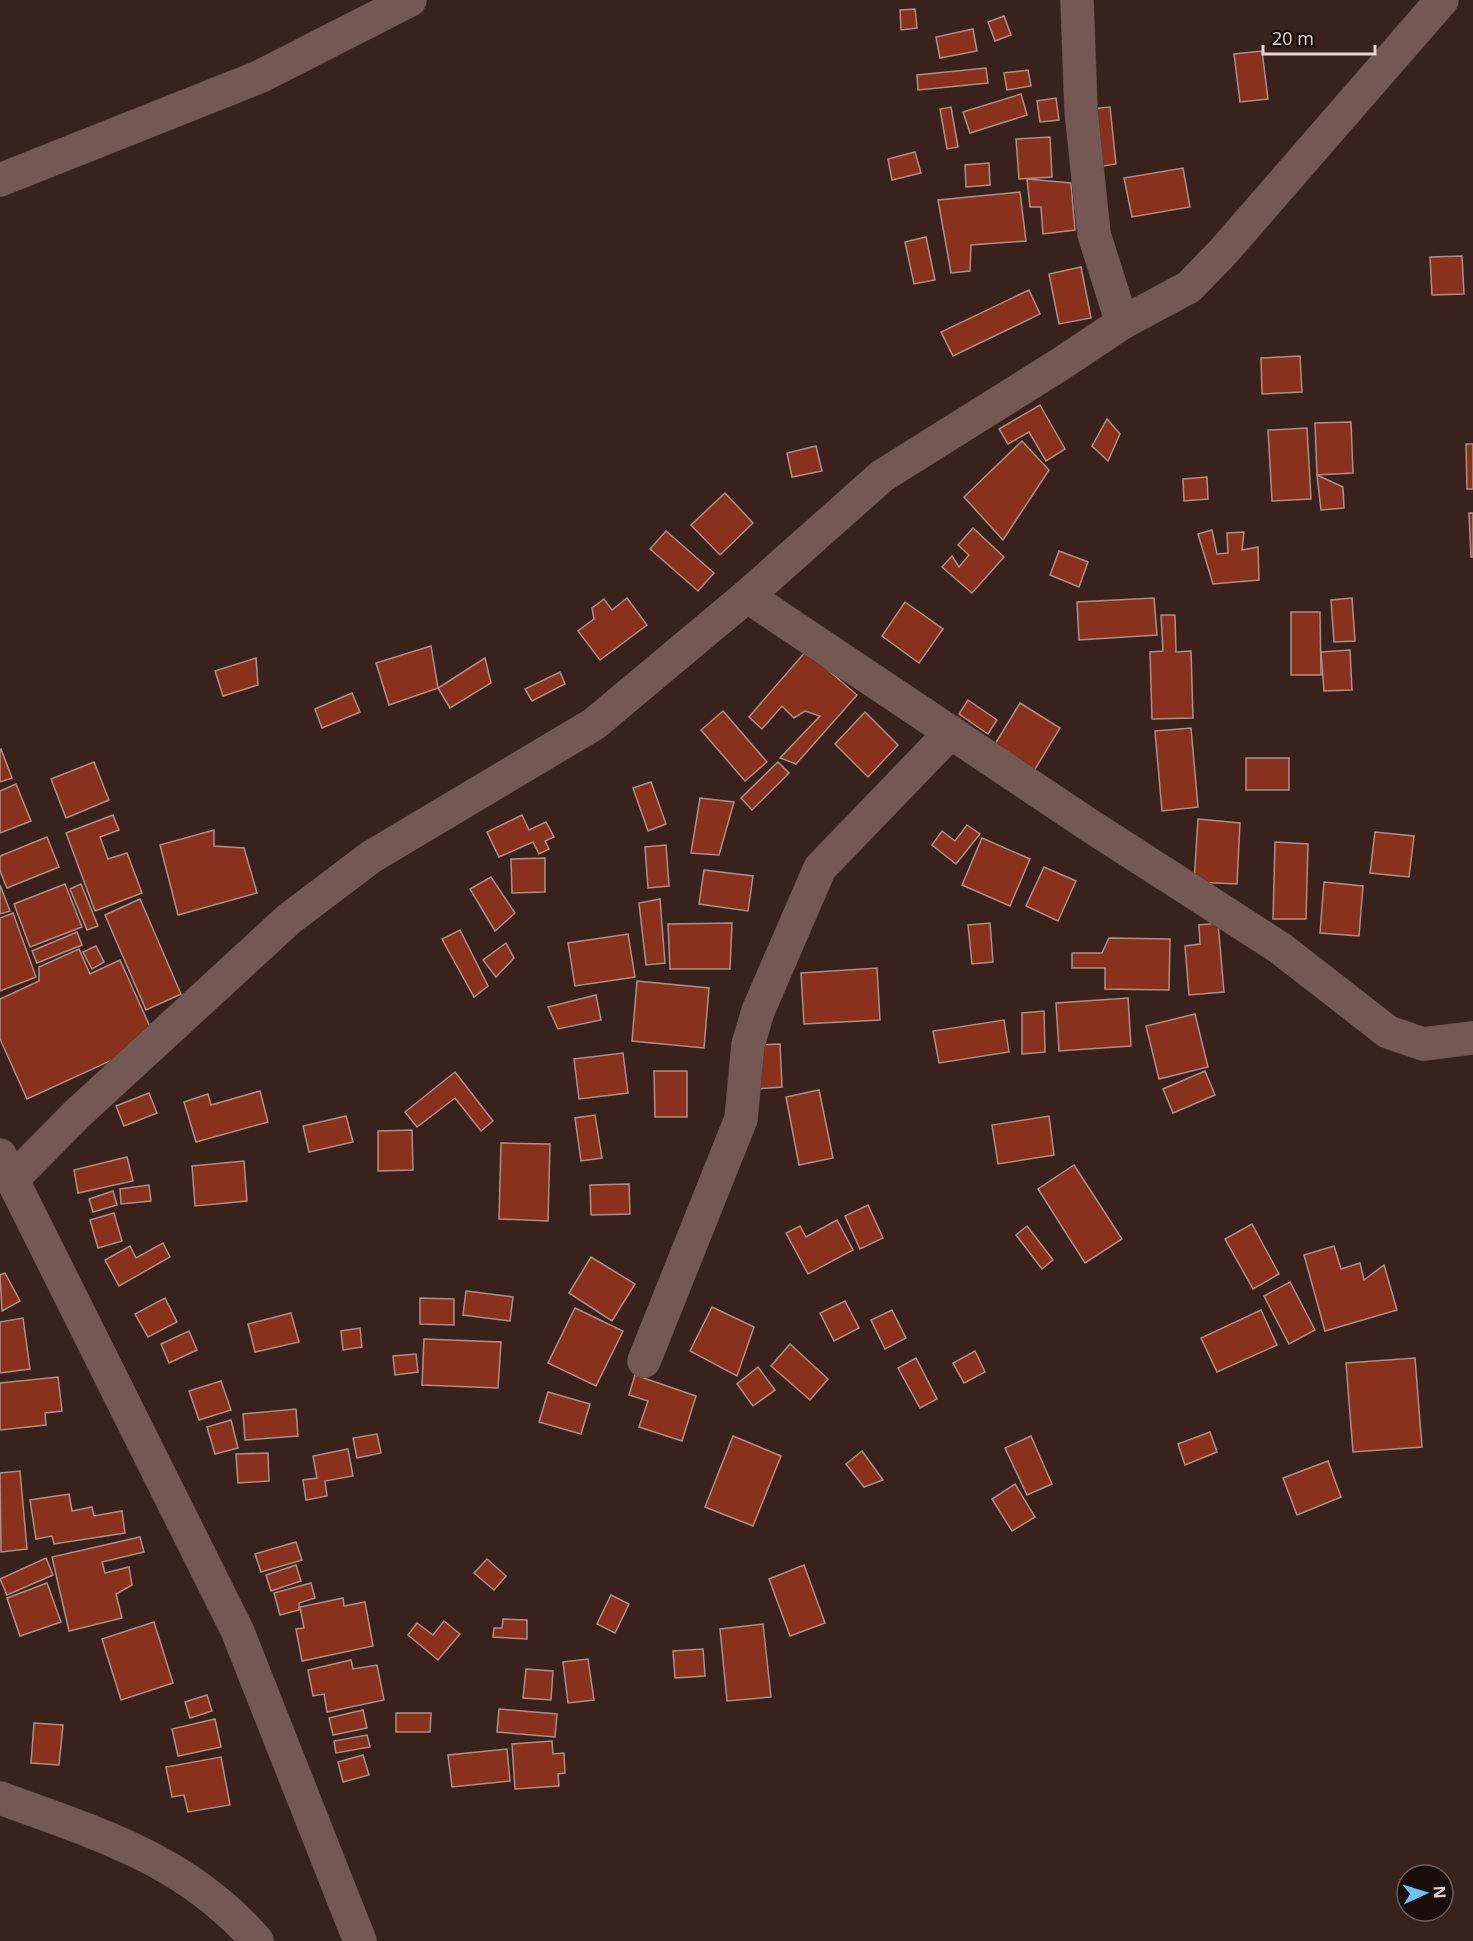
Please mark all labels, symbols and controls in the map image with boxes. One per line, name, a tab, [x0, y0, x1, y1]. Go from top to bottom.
scale bar	[1263, 18, 1376, 56]
text: 20 m	[1272, 26, 1314, 50]
north arrow	[1395, 1863, 1455, 1923]
text: N	[1429, 1885, 1451, 1899]

